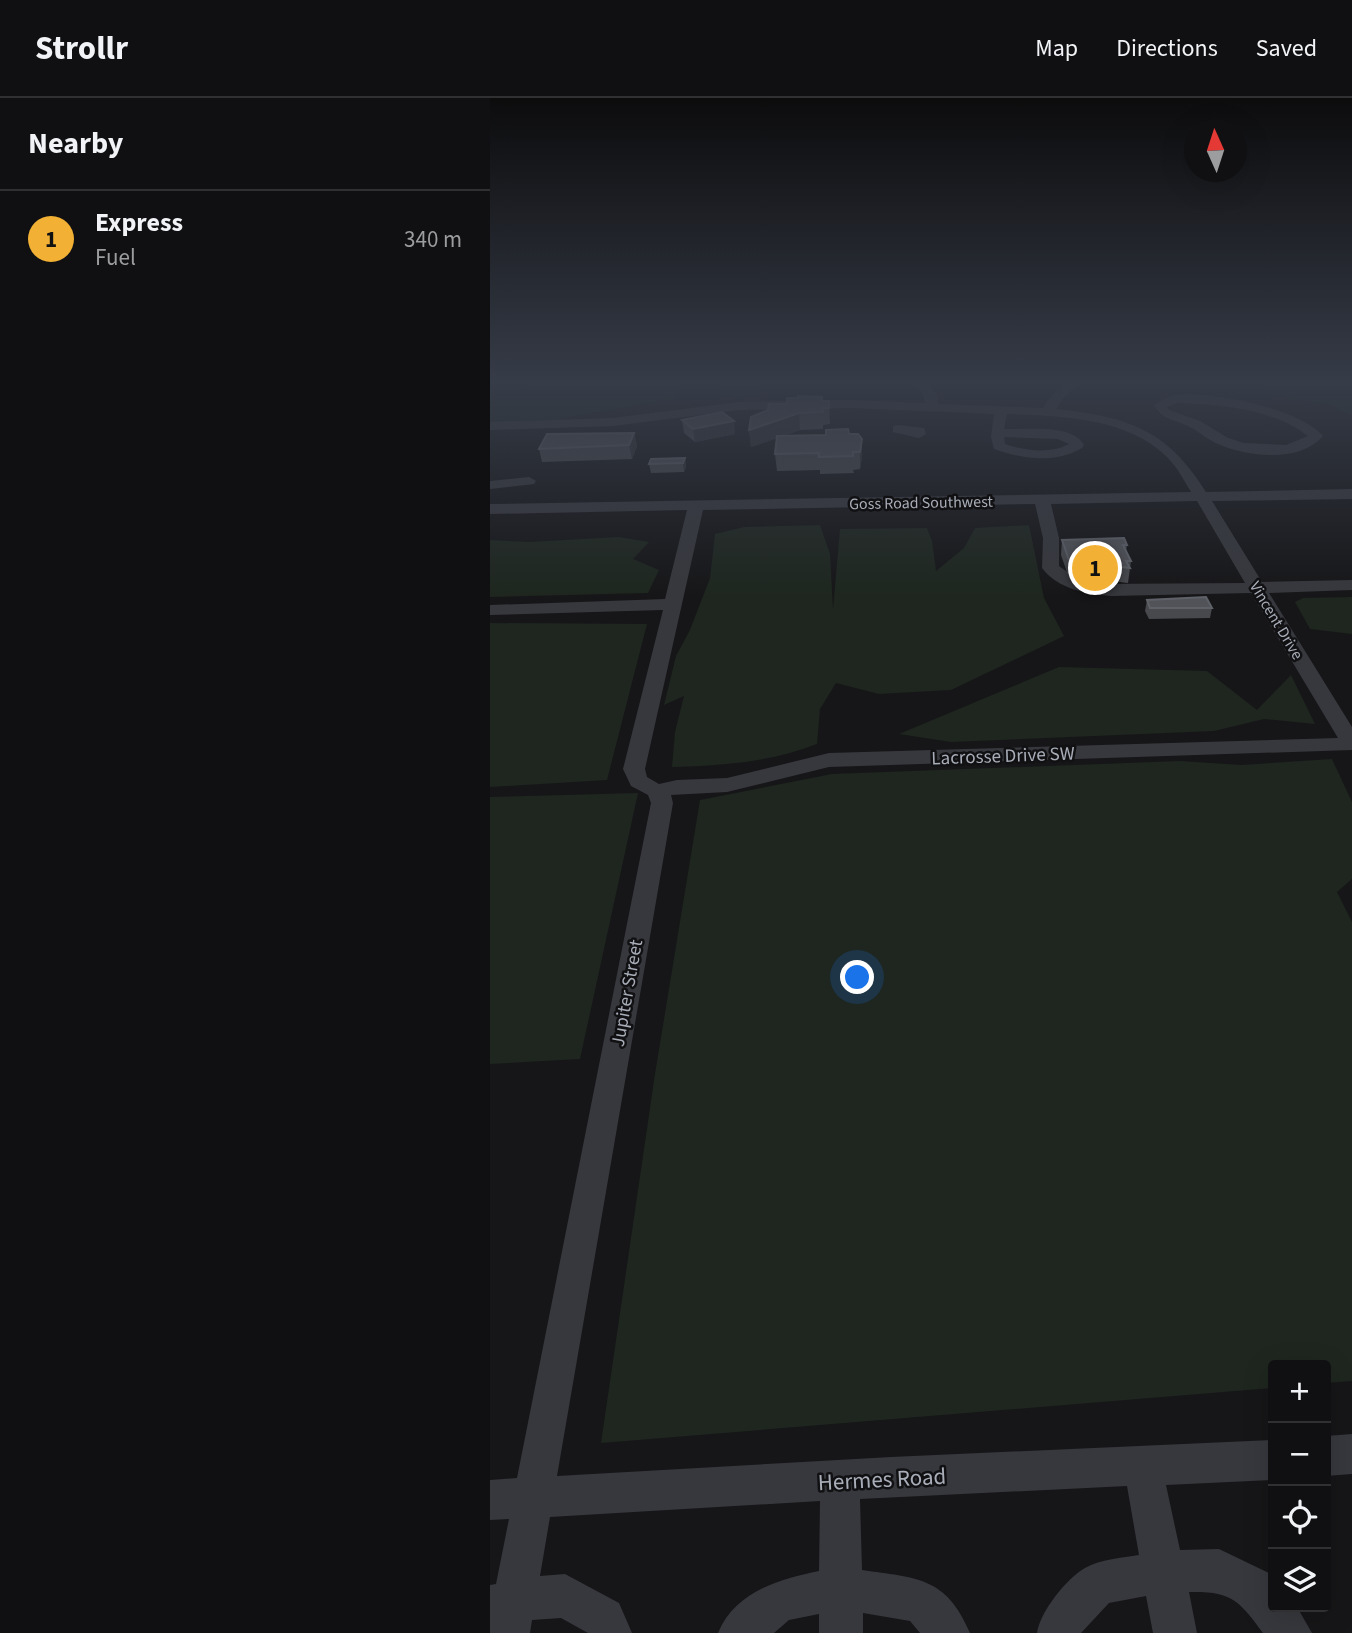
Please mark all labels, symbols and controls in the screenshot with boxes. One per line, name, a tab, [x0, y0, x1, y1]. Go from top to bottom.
text: Strollr	[35, 25, 128, 72]
text: Map	[1035, 31, 1078, 66]
text: Directions	[1116, 31, 1218, 66]
text: Saved	[1256, 31, 1317, 66]
north arrow	[1184, 119, 1247, 182]
text: Nearby	[28, 122, 123, 165]
text: Express	[95, 204, 183, 241]
text: 1	[45, 223, 57, 256]
text: 340 m	[404, 223, 462, 256]
text: Fuel	[95, 241, 136, 274]
street label: Goss Road Southwest	[849, 491, 994, 515]
pin: 1	[1072, 542, 1118, 594]
street label: Vincent Drive	[1244, 577, 1308, 664]
street label: Lacrosse Drive SW	[931, 741, 1075, 772]
street label: Jupiter Street	[605, 937, 650, 1049]
your location	[840, 960, 874, 994]
map controls	[1268, 1360, 1331, 1612]
button: +	[1268, 1360, 1331, 1423]
button: −	[1268, 1423, 1331, 1486]
street label: Hermes Road	[817, 1460, 947, 1499]
button: locate	[1268, 1486, 1331, 1549]
button: layers	[1268, 1549, 1331, 1612]

